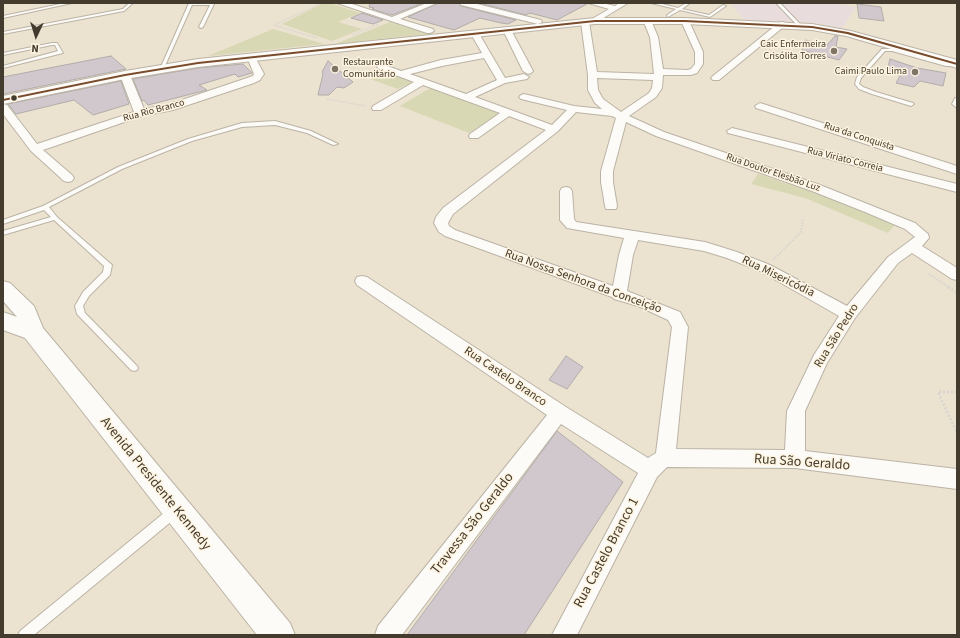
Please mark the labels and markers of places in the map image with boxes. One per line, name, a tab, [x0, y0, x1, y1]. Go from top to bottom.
place label: Caic Enfermeira Crisólita Torres	[760, 39, 826, 62]
marker: Caic Enfermeira Crisólita Torres	[829, 46, 839, 56]
place label: Restaurante Comunitário	[343, 57, 395, 80]
marker: Restaurante Comunitário	[330, 64, 340, 74]
place label: Caimi Paulo Lima	[835, 66, 907, 78]
marker: Caimi Paulo Lima	[910, 67, 920, 77]
unlabelled marker	[9, 93, 19, 103]

